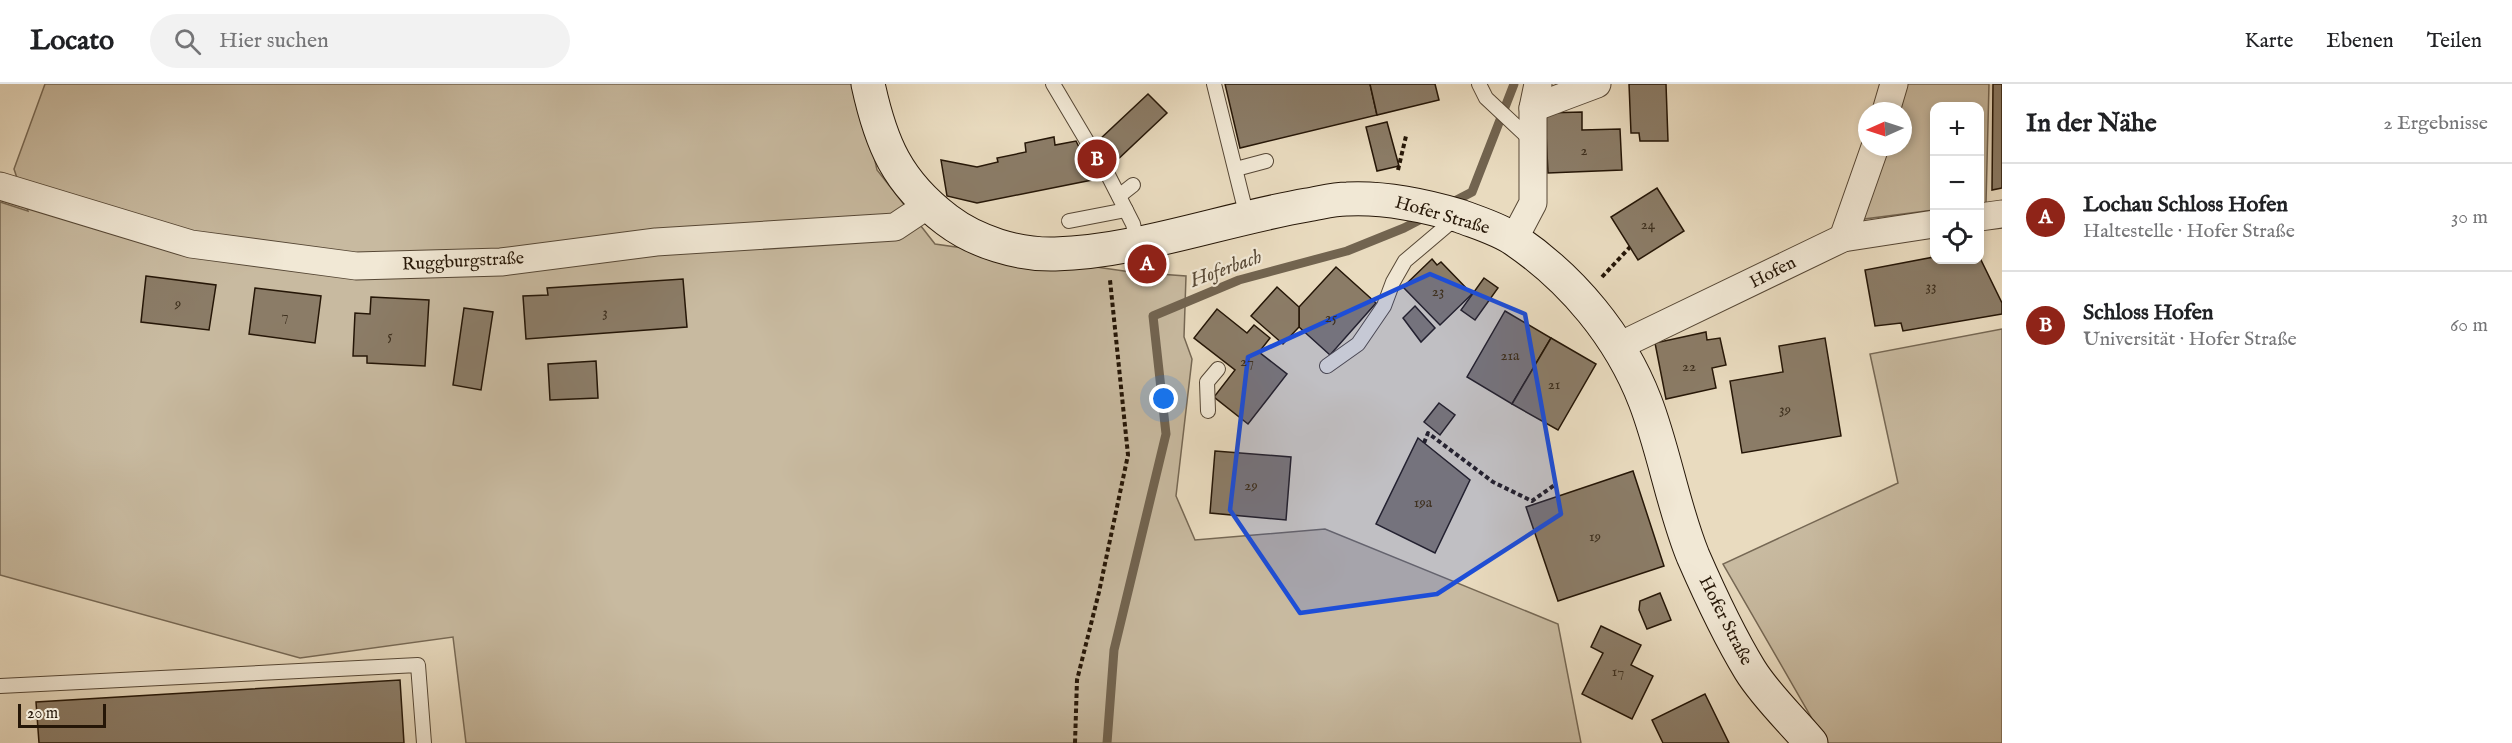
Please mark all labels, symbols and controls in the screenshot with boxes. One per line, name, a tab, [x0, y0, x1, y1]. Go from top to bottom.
search box	[150, 14, 570, 68]
text: Locato	[30, 24, 114, 59]
icon: search	[171, 25, 204, 58]
text: Hier suchen	[219, 27, 329, 55]
text: Karte	[2245, 28, 2293, 55]
text: Ebenen	[2326, 28, 2394, 55]
text: Teilen	[2427, 28, 2482, 55]
north arrow	[1858, 102, 1912, 156]
map controls	[1930, 102, 1984, 264]
button: +	[1930, 102, 1984, 156]
text: In der Nähe	[2026, 107, 2157, 140]
text: 2 Ergebnisse	[2383, 111, 2488, 136]
pin: B	[1078, 136, 1116, 182]
house number: 2	[1580, 141, 1588, 160]
button: −	[1930, 156, 1984, 210]
text: Lochau Schloss Hofen	[2083, 191, 2288, 219]
street label: Hofer Straße	[1392, 192, 1492, 240]
text: A	[2039, 205, 2052, 230]
text: 30 m	[2451, 205, 2488, 230]
button: locate	[1930, 210, 1984, 264]
house number: 24	[1641, 215, 1656, 234]
text: Haltestelle · Hofer Straße	[2083, 219, 2295, 244]
pin: A	[1128, 242, 1166, 286]
water label: Hoferbach	[1186, 244, 1266, 294]
street label: Ruggburgstraße	[401, 247, 525, 277]
street label: Hofen	[1746, 251, 1800, 294]
house number: 33	[1925, 277, 1937, 296]
house number: 23	[1432, 282, 1444, 301]
house number: 9	[174, 294, 181, 313]
text: Schloss Hofen	[2083, 299, 2214, 327]
house number: 3	[602, 303, 608, 322]
house number: 7	[281, 306, 289, 325]
house number: 25	[1325, 308, 1338, 327]
text: B	[2039, 313, 2052, 338]
text: 60 m	[2450, 313, 2488, 338]
house number: 5	[387, 326, 393, 345]
text: Universität · Hofer Straße	[2083, 327, 2297, 352]
house number: 21a	[1500, 346, 1520, 365]
house number: 27	[1240, 352, 1254, 371]
house number: 22	[1682, 357, 1696, 376]
house number: 21	[1548, 375, 1560, 394]
your location	[1149, 384, 1178, 413]
house number: 39	[1779, 400, 1791, 419]
house number: 29	[1244, 476, 1258, 495]
house number: 19a	[1414, 493, 1433, 512]
house number: 19	[1589, 527, 1601, 546]
street label: Hofer Straße	[1693, 572, 1757, 670]
house number: 17	[1612, 662, 1624, 681]
scale bar	[18, 701, 106, 728]
text: 20 m	[27, 704, 58, 724]

